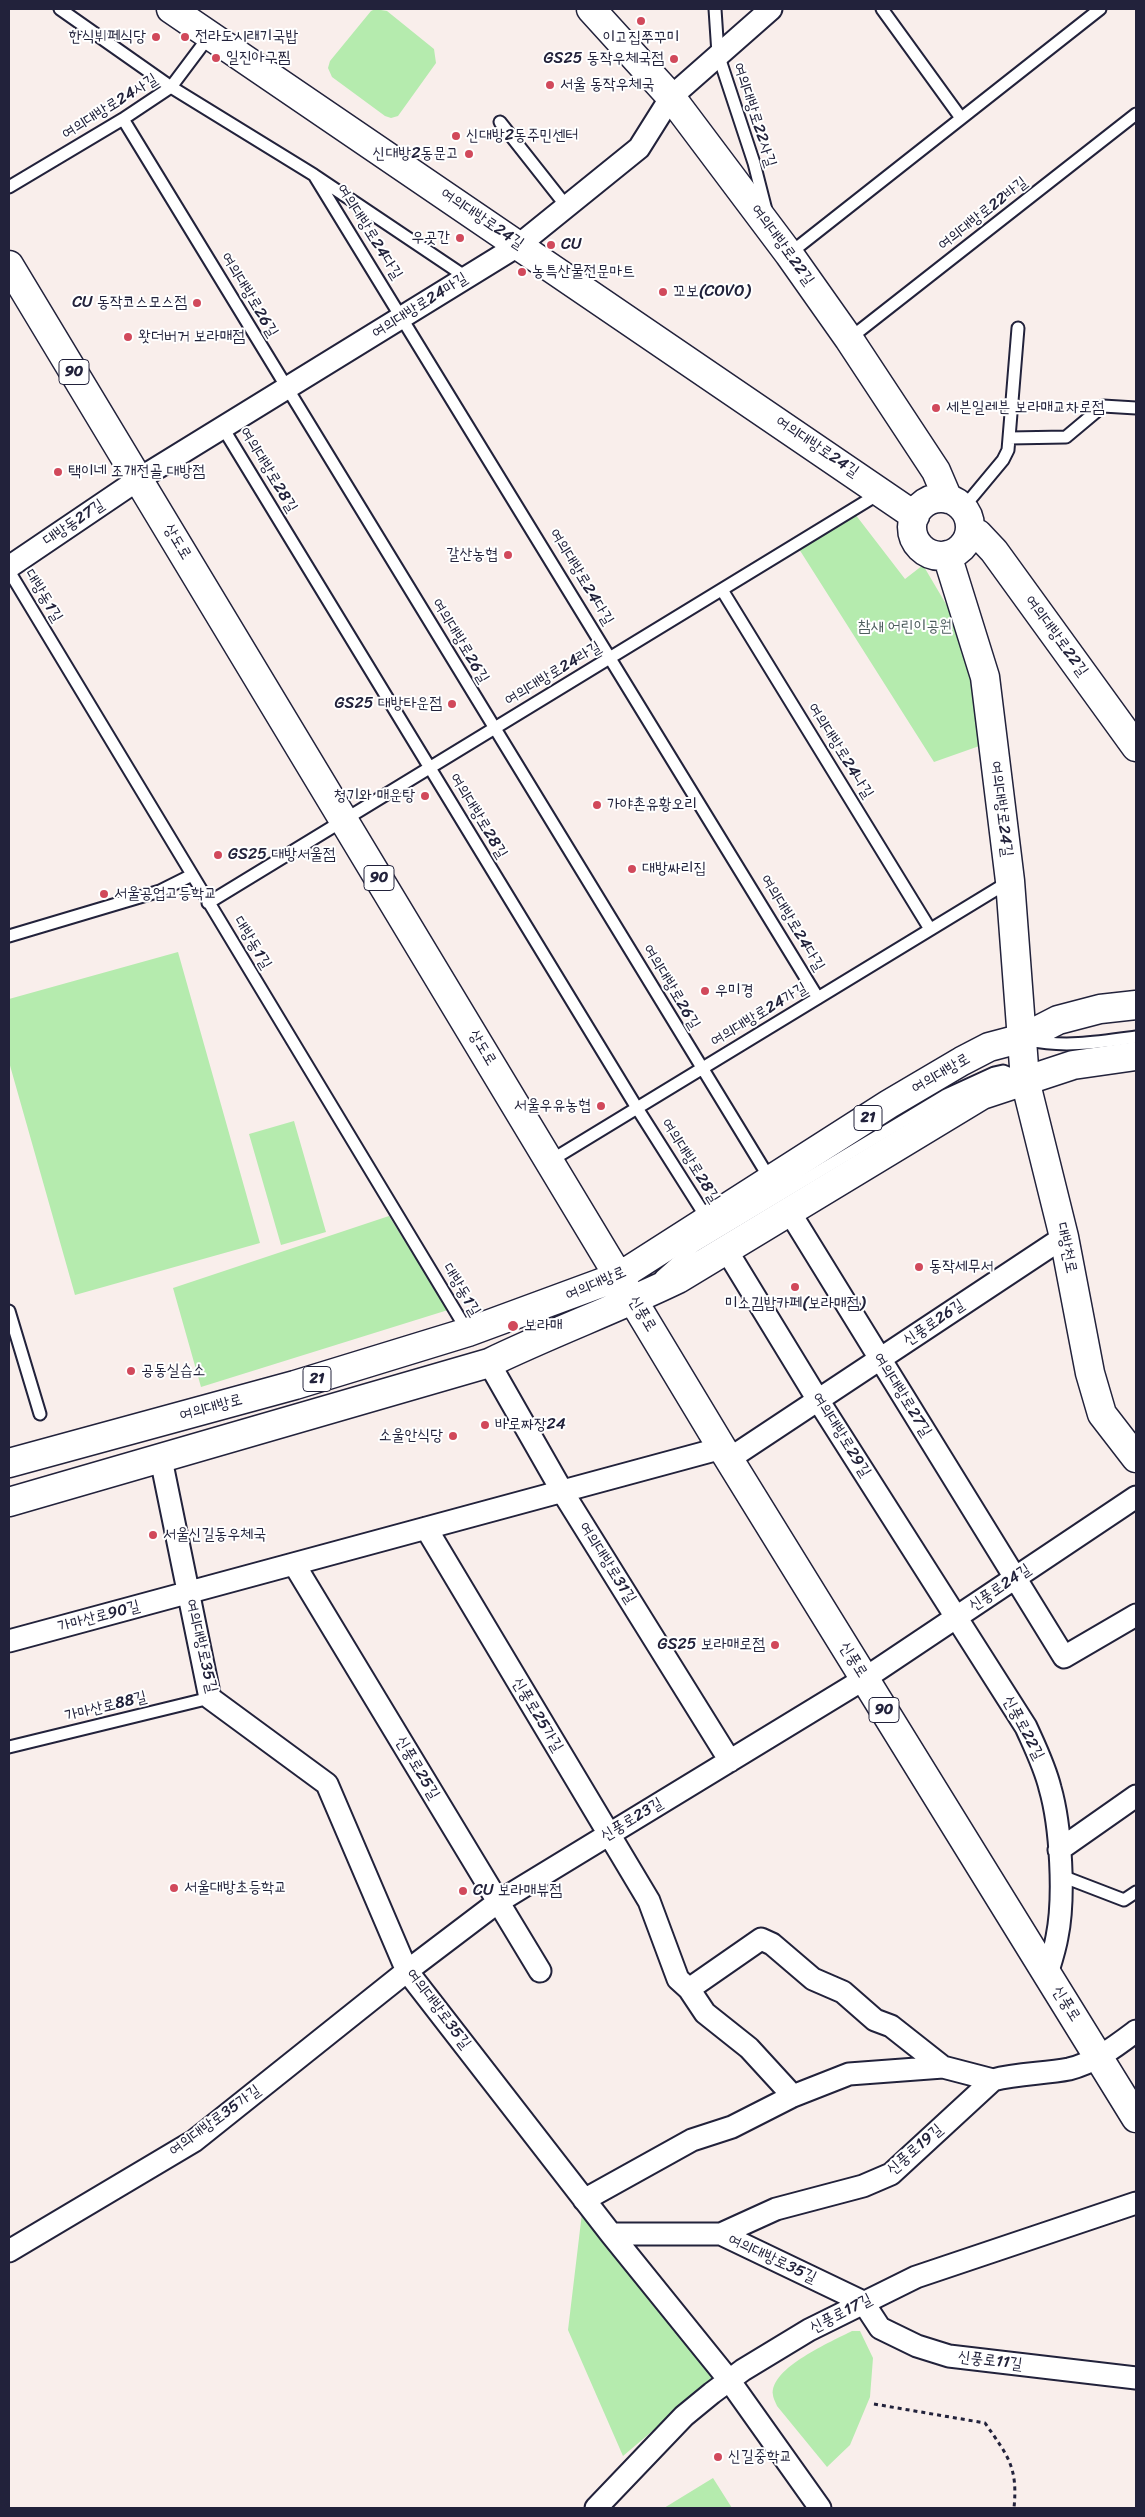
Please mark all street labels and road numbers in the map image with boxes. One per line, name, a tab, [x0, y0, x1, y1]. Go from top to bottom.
street label: 여의대방로22사길	[728, 60, 780, 170]
street label: 여의대방로24사길	[59, 70, 161, 144]
street label: 여의대방로22바길	[934, 173, 1032, 255]
street label: 여의대방로24다길	[332, 181, 406, 283]
street label: 여의대방로24길	[437, 184, 527, 254]
street label: 여의대방로22길	[746, 201, 818, 289]
street label: 여의대방로26길	[216, 249, 282, 341]
street label: 여의대방로24마길	[369, 269, 471, 343]
road number: 90	[59, 360, 89, 384]
street label: 여의대방로24길	[772, 412, 862, 482]
street label: 여의대방로28길	[235, 424, 301, 516]
street label: 대방동27길	[40, 496, 108, 550]
street label: 상도로	[159, 521, 195, 563]
street label: 여의대방로24다길	[545, 525, 617, 629]
street label: 대방동1길	[20, 566, 66, 626]
street label: 여의대방로22길	[1020, 592, 1092, 680]
street label: 여의대방로26길	[427, 595, 493, 687]
street label: 여의대방로24라길	[501, 638, 605, 710]
street label: 여의대방로24나길	[803, 700, 877, 802]
street label: 여의대방로24길	[986, 760, 1016, 858]
street label: 여의대방로28길	[445, 770, 511, 862]
road number: 90	[364, 866, 394, 890]
street label: 여의대방로24다길	[756, 871, 828, 975]
street label: 대방동1길	[229, 913, 275, 973]
street label: 여의대방로26길	[638, 941, 704, 1033]
street label: 여의대방로24가길	[707, 979, 811, 1051]
street label: 상도로	[464, 1027, 500, 1069]
street label: 여의대방로	[908, 1050, 974, 1098]
road number: 21	[854, 1106, 882, 1130]
street label: 여의대방로28길	[656, 1115, 724, 1207]
street label: 대방천로	[1051, 1221, 1081, 1275]
street label: 대방동1길	[438, 1260, 484, 1320]
street label: 여의대방로	[563, 1263, 629, 1305]
street label: 신풍로	[624, 1293, 660, 1335]
street label: 신풍로26길	[900, 1296, 968, 1350]
street label: 여의대방로27길	[869, 1349, 935, 1441]
road number: 21	[303, 1366, 331, 1392]
street label: 여의대방로29길	[807, 1389, 875, 1481]
street label: 여의대방로	[177, 1390, 245, 1426]
street label: 여의대방로31길	[574, 1519, 640, 1607]
street label: 신풍로24길	[965, 1560, 1035, 1616]
street label: 가마산로90길	[56, 1597, 142, 1637]
street label: 여의대방로35길	[181, 1597, 221, 1695]
street label: 신풍로	[835, 1639, 871, 1681]
street label: 신풍로25가길	[507, 1674, 567, 1756]
street label: 가마산로88길	[63, 1688, 149, 1726]
street label: 신풍로22길	[998, 1693, 1048, 1763]
road number: 90	[869, 1698, 899, 1722]
street label: 신풍로25길	[391, 1733, 443, 1803]
street label: 신풍로23길	[597, 1794, 667, 1846]
street label: 여의대방로35길	[402, 1965, 474, 2053]
street label: 신풍로	[1048, 1983, 1084, 2025]
street label: 여의대방로35가길	[165, 2081, 265, 2161]
street label: 신풍로19길	[883, 2120, 947, 2180]
street label: 여의대방로35길	[725, 2230, 819, 2288]
street label: 신풍로17길	[807, 2290, 875, 2338]
street label: 신풍로11길	[956, 2347, 1024, 2375]

